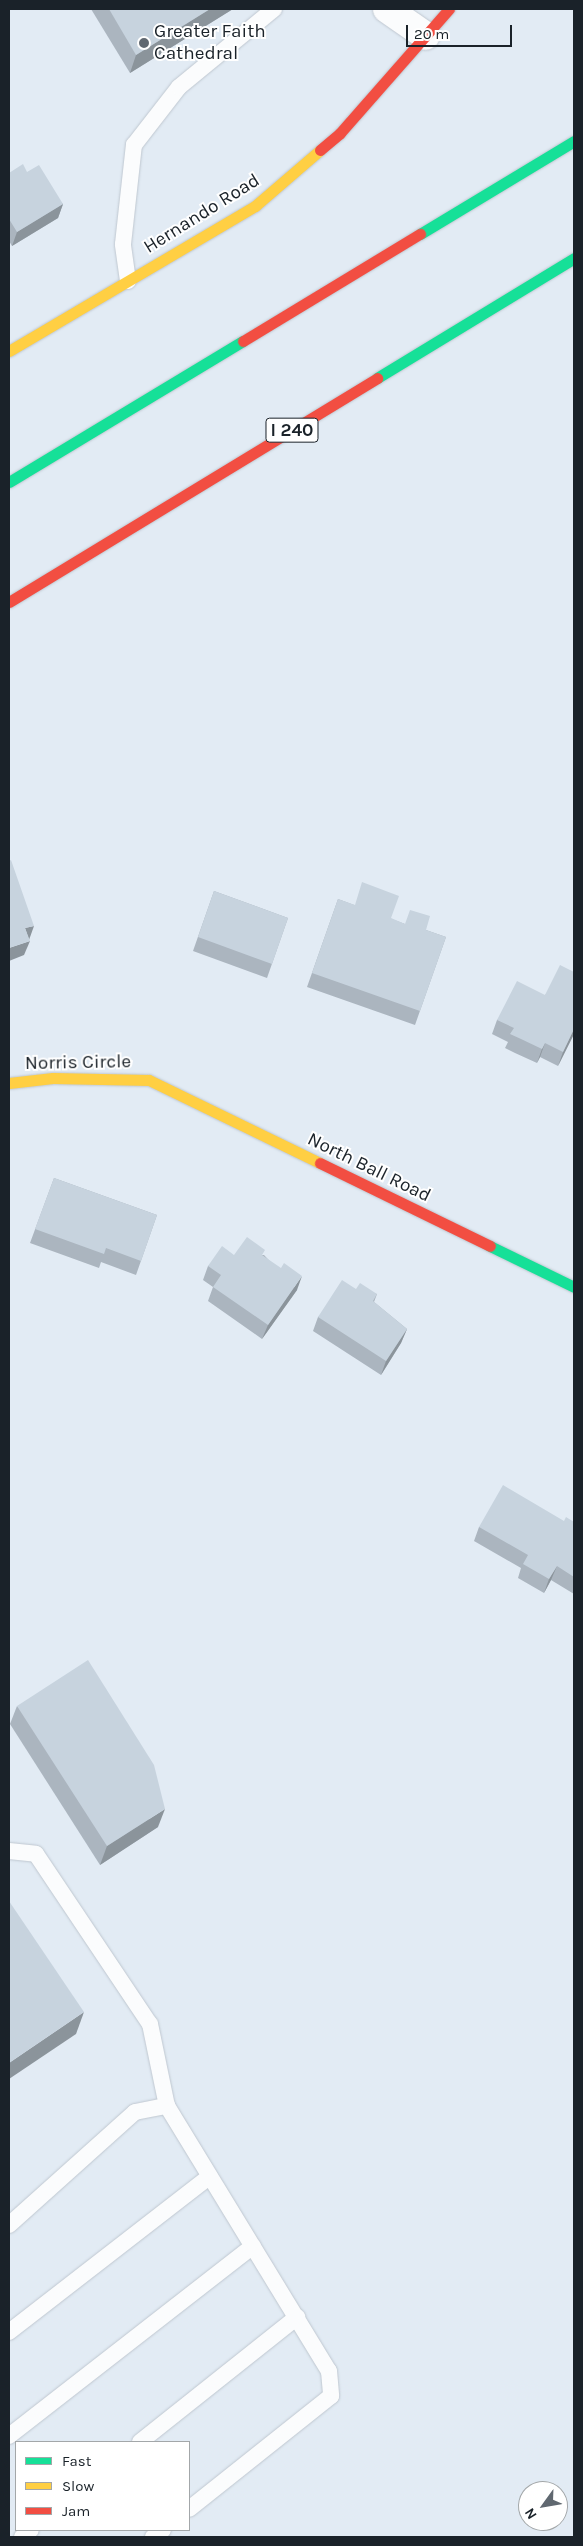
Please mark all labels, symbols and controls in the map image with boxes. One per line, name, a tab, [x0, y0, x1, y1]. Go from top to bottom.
scale bar	[408, 15, 514, 47]
place label: Greater Faith Cathedral	[154, 21, 266, 65]
text: 20 m	[414, 25, 449, 43]
marker: Greater Faith Cathedral	[138, 37, 150, 49]
street label: Hernando Road	[140, 169, 264, 259]
road number: I 240	[264, 414, 320, 446]
street label: Norris Circle	[25, 1051, 131, 1075]
street label: North Ball Road	[304, 1128, 434, 1208]
legend	[15, 2441, 190, 2531]
text: Fast	[62, 2452, 91, 2470]
text: Slow	[62, 2477, 94, 2495]
north arrow	[518, 2481, 568, 2531]
text: Jam	[62, 2502, 90, 2520]
text: N	[521, 2505, 541, 2522]

